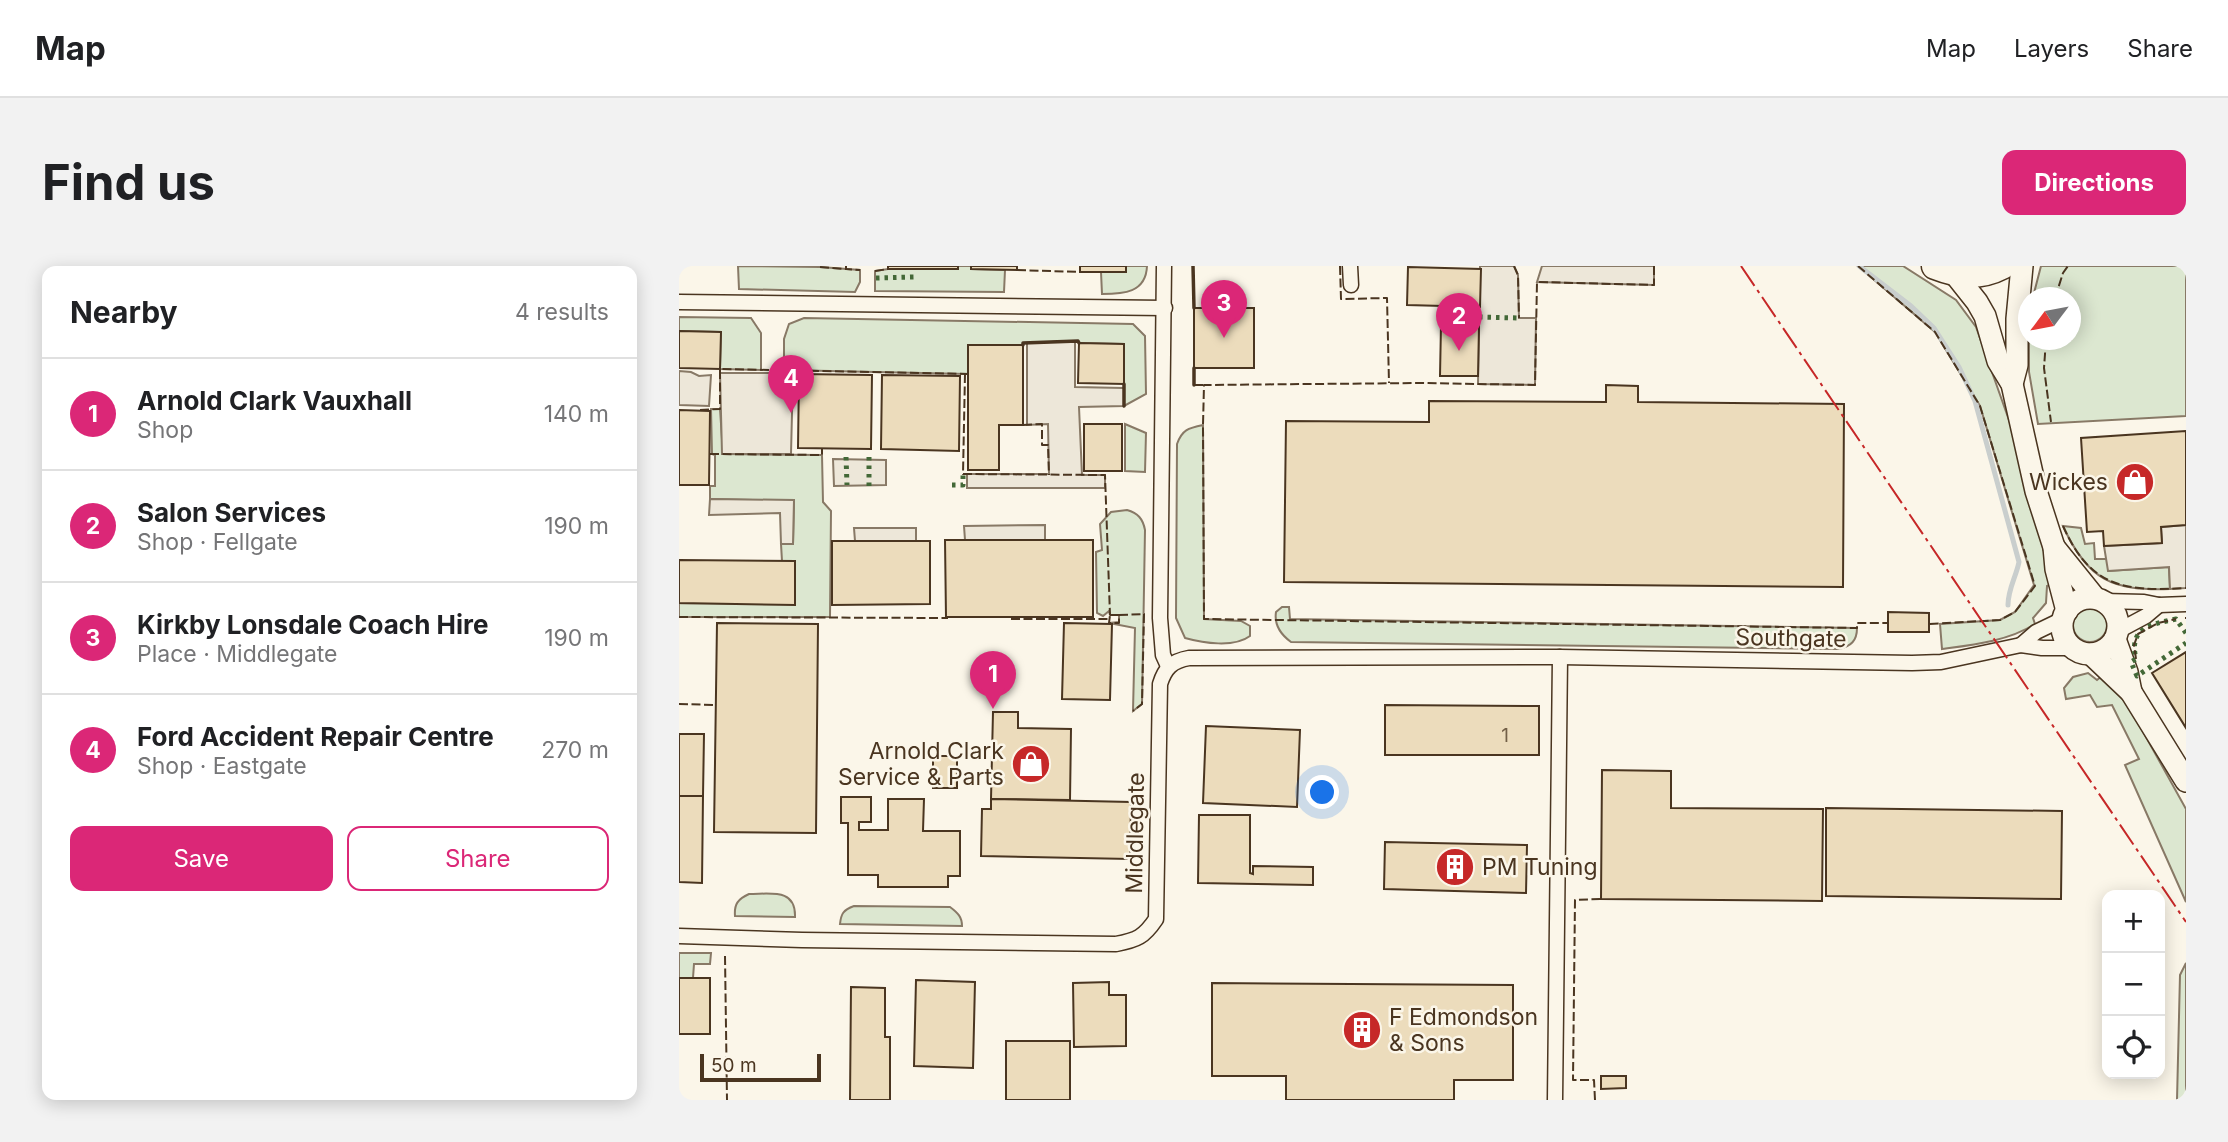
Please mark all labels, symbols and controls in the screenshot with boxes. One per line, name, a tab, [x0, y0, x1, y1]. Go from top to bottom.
text: Map	[35, 28, 106, 68]
text: Map	[1926, 34, 1976, 63]
text: Layers	[2014, 34, 2089, 63]
text: Share	[2127, 34, 2193, 63]
button: Directions	[2002, 150, 2186, 215]
text: Find us	[42, 153, 215, 212]
pin: 3	[1201, 280, 1247, 338]
north arrow	[2018, 287, 2081, 350]
pin: 2	[1436, 293, 1482, 351]
text: Nearby	[70, 294, 178, 330]
text: 4 results	[515, 298, 609, 326]
pin: 4	[768, 355, 814, 413]
text: Arnold Clark Vauxhall	[137, 385, 412, 416]
text: 1	[88, 400, 98, 428]
text: 140 m	[544, 400, 609, 428]
text: Shop	[137, 416, 193, 444]
shop icon: Wickes	[2114, 461, 2156, 503]
place label: Wickes	[2029, 468, 2108, 496]
text: Salon Services	[137, 497, 326, 528]
text: 2	[86, 512, 100, 540]
text: 190 m	[544, 512, 609, 540]
text: Shop · Fellgate	[137, 528, 298, 556]
text: Kirkby Lonsdale Coach Hire	[137, 609, 488, 640]
street label: Southgate	[1735, 623, 1847, 653]
text: 3	[86, 624, 100, 652]
text: 190 m	[544, 624, 609, 652]
text: Place · Middlegate	[137, 640, 338, 668]
pin: 1	[970, 651, 1016, 709]
text: Ford Accident Repair Centre	[137, 721, 494, 752]
house number: 1	[1501, 724, 1509, 747]
text: 4	[85, 736, 101, 764]
text: 270 m	[541, 736, 609, 764]
place label: Arnold Clark Service & Parts	[838, 737, 1004, 791]
shop icon: Arnold Clark Service & Parts	[1010, 743, 1052, 785]
text: Shop · Eastgate	[137, 752, 307, 780]
street label: Middlegate	[1120, 772, 1150, 894]
your location	[1305, 775, 1339, 809]
button: Save	[70, 826, 333, 891]
button: Share	[347, 826, 609, 891]
building icon: PM Tuning	[1434, 846, 1476, 888]
place label: PM Tuning	[1482, 853, 1598, 881]
map controls	[2102, 890, 2165, 1079]
button: +	[2102, 890, 2165, 953]
button: −	[2102, 953, 2165, 1016]
place label: F Edmondson & Sons	[1389, 1003, 1538, 1057]
building icon: F Edmondson & Sons	[1341, 1009, 1383, 1051]
button: locate	[2102, 1016, 2165, 1079]
scale bar	[700, 1051, 821, 1083]
text: 50 m	[711, 1054, 757, 1077]

